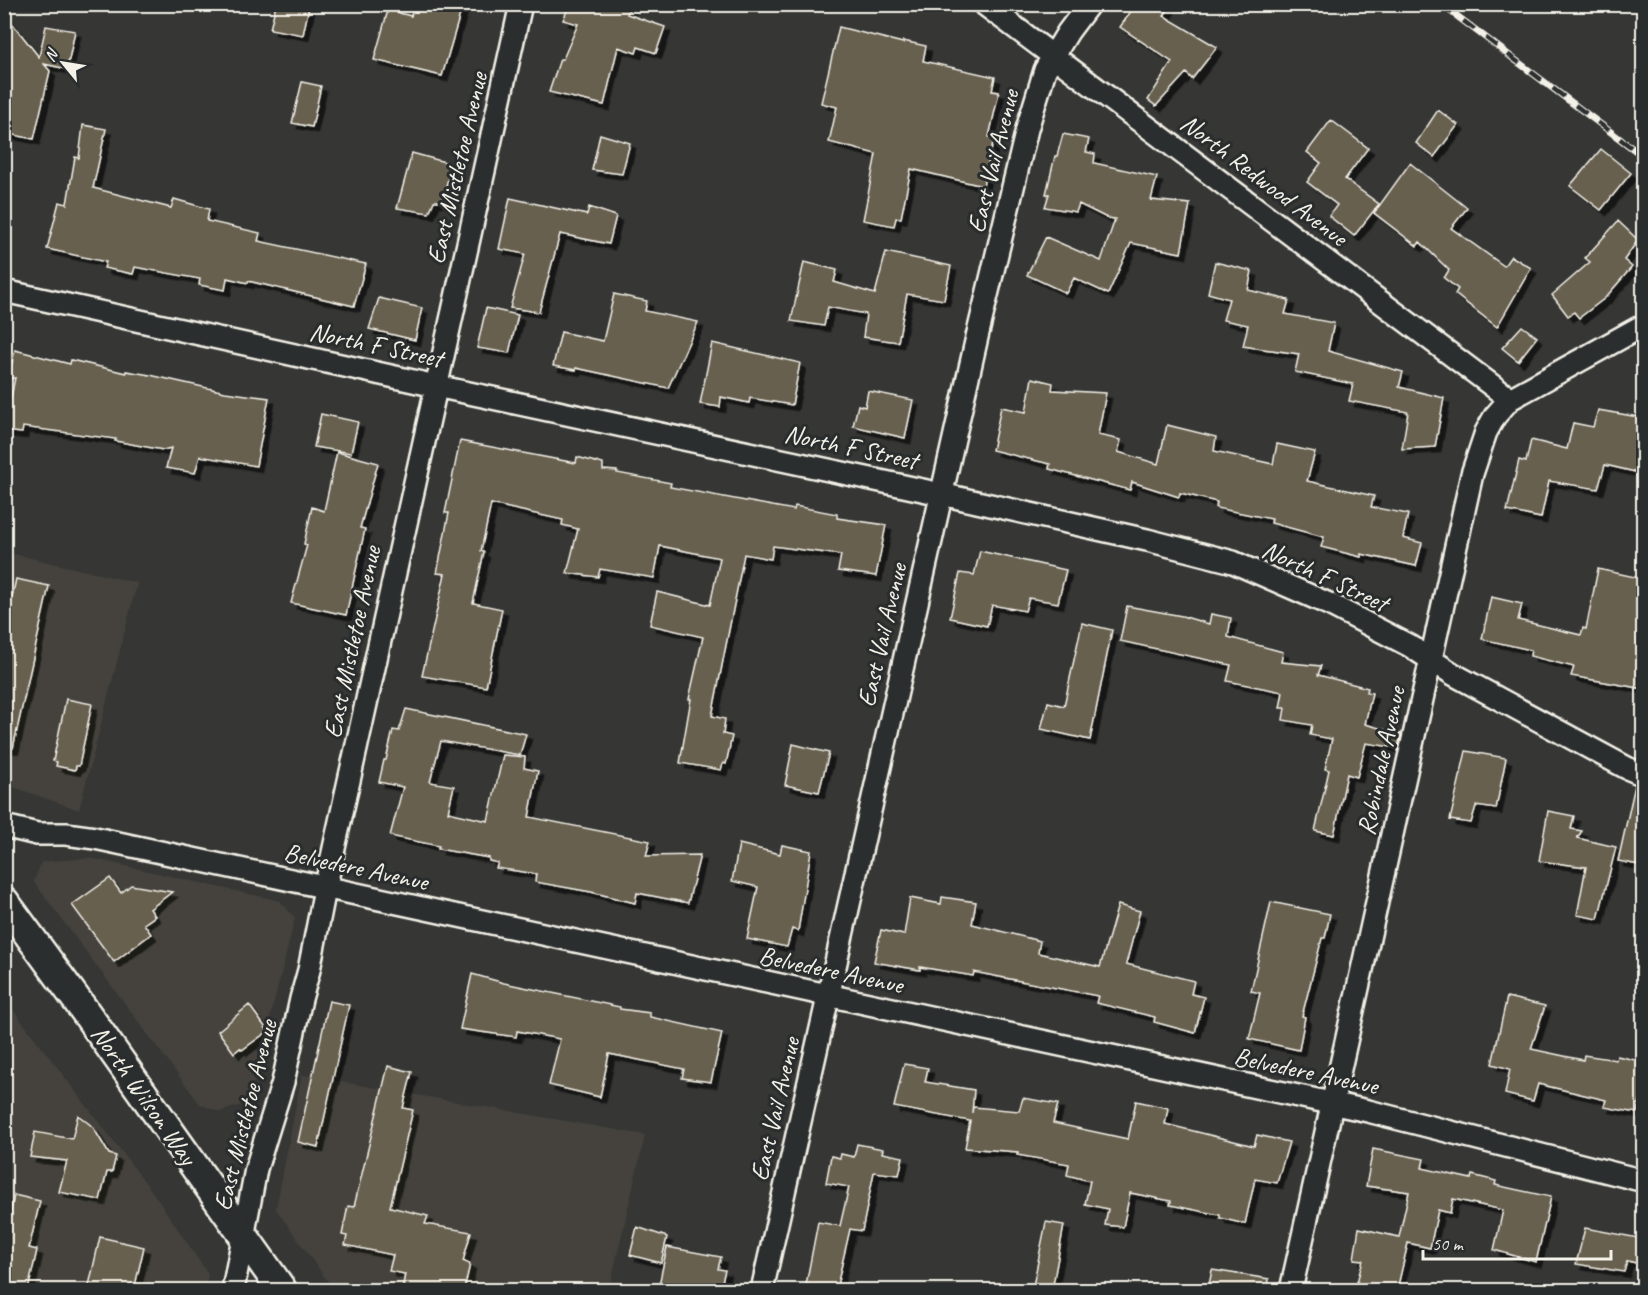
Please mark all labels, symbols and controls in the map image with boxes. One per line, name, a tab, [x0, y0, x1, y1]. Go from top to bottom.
north arrow	[33, 33, 93, 93]
text: N	[40, 44, 64, 65]
street label: East Mistletoe Avenue	[419, 68, 495, 267]
street label: East Vail Avenue	[959, 85, 1027, 236]
street label: North Redwood Avenue	[1174, 106, 1356, 255]
street label: North F Street	[307, 315, 449, 376]
street label: North F Street	[782, 417, 924, 478]
street label: North F Street	[1257, 533, 1396, 621]
street label: East Mistletoe Avenue	[316, 542, 389, 741]
street label: East Vail Avenue	[849, 559, 915, 710]
street label: Robindale Avenue	[1349, 681, 1413, 838]
street label: Belvedere Avenue	[281, 836, 433, 899]
street label: Belvedere Avenue	[756, 939, 908, 1002]
street label: East Mistletoe Avenue	[205, 1015, 285, 1214]
street label: North Wilson Way	[84, 1019, 206, 1173]
street label: East Vail Avenue	[742, 1033, 808, 1184]
street label: Belvedere Avenue	[1231, 1040, 1383, 1103]
scale bar	[1423, 1223, 1610, 1261]
text: 50 m	[1432, 1233, 1465, 1255]

